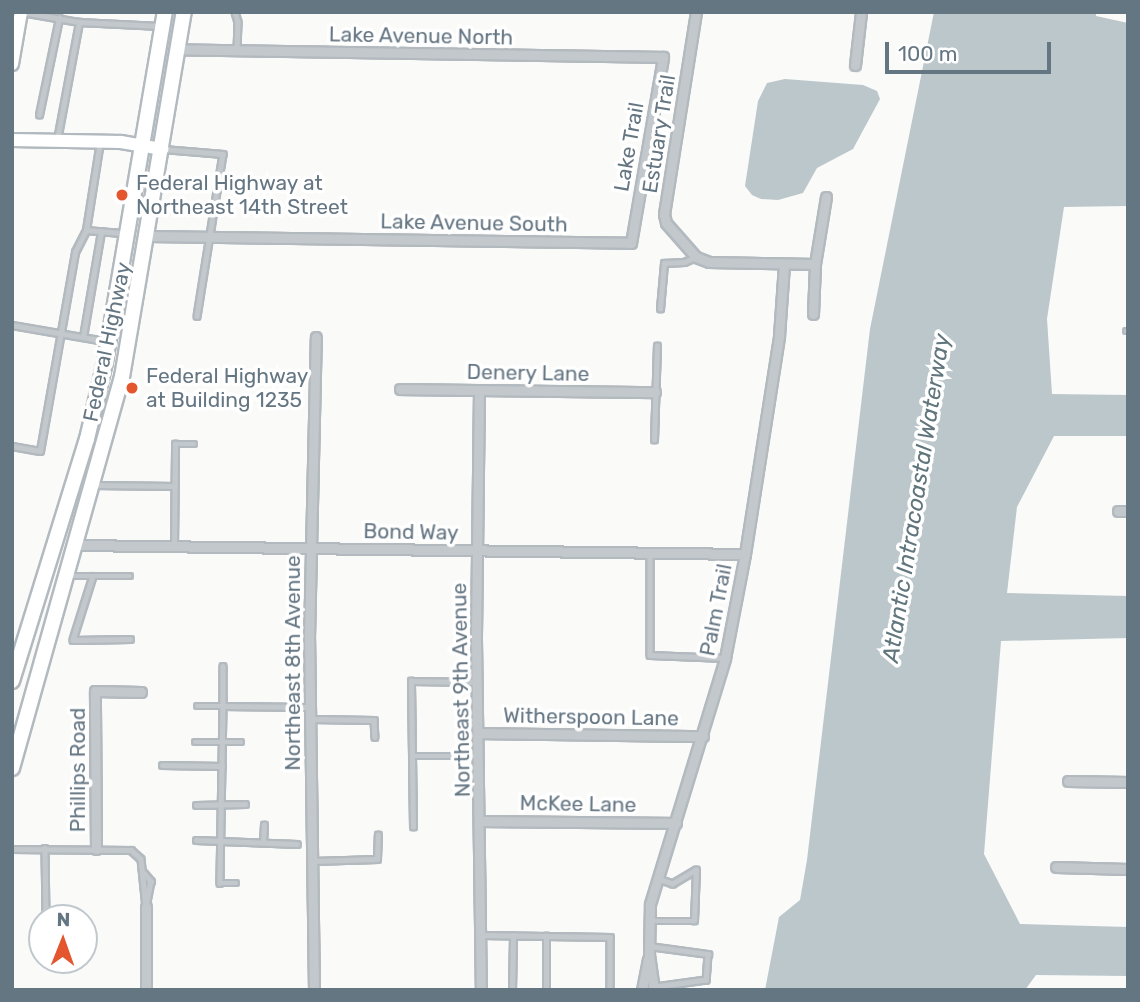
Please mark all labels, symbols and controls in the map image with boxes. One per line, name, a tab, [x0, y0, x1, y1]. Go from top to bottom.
street label: Lake Avenue North	[328, 22, 514, 50]
scale bar	[888, 28, 1054, 72]
text: 100 m	[898, 41, 957, 66]
street label: Estuary Trail	[637, 72, 681, 196]
street label: Lake Trail	[609, 100, 649, 194]
place label: Federal Highway at Northeast 14th Street	[136, 170, 348, 220]
marker: Federal Highway at Northeast 14th Street	[114, 187, 130, 203]
street label: Lake Avenue South	[380, 209, 568, 237]
street label: Federal Highway	[78, 260, 136, 424]
water label: Atlantic Intracoastal Waterway	[876, 332, 956, 664]
street label: Denery Lane	[466, 359, 590, 387]
place label: Federal Highway at Building 1235	[146, 363, 308, 413]
marker: Federal Highway at Building 1235	[124, 380, 140, 396]
street label: Bond Way	[363, 519, 459, 545]
street label: Northeast 8th Avenue	[280, 555, 306, 771]
street label: Palm Trail	[695, 562, 737, 658]
street label: Northeast 9th Avenue	[447, 582, 475, 798]
street label: Witherspoon Lane	[503, 703, 679, 731]
street label: Phillips Road	[65, 708, 91, 832]
street label: McKee Lane	[519, 790, 637, 818]
north arrow	[28, 904, 98, 974]
text: N	[56, 908, 70, 931]

